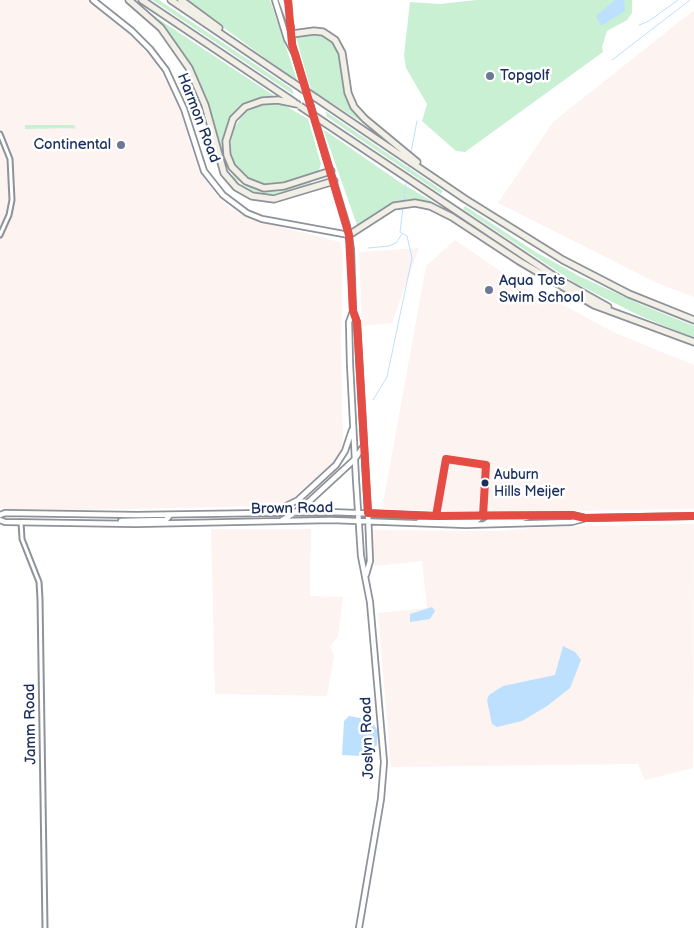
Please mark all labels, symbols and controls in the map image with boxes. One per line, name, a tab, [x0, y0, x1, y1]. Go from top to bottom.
place label: Topgolf	[500, 67, 550, 85]
marker: Topgolf	[484, 70, 496, 82]
street label: Harmon Road	[173, 71, 223, 165]
place label: Continental	[33, 136, 111, 154]
marker: Continental	[115, 139, 127, 151]
place label: Aqua Tots Swim School	[499, 272, 584, 307]
marker: Aqua Tots Swim School	[483, 284, 495, 296]
place label: Auburn Hills Meijer	[494, 467, 565, 500]
marker: Auburn Hills Meijer	[480, 478, 490, 488]
street label: Brown Road	[251, 499, 333, 519]
street label: Jamm Road	[21, 683, 41, 765]
street label: Joslyn Road	[358, 697, 378, 779]

